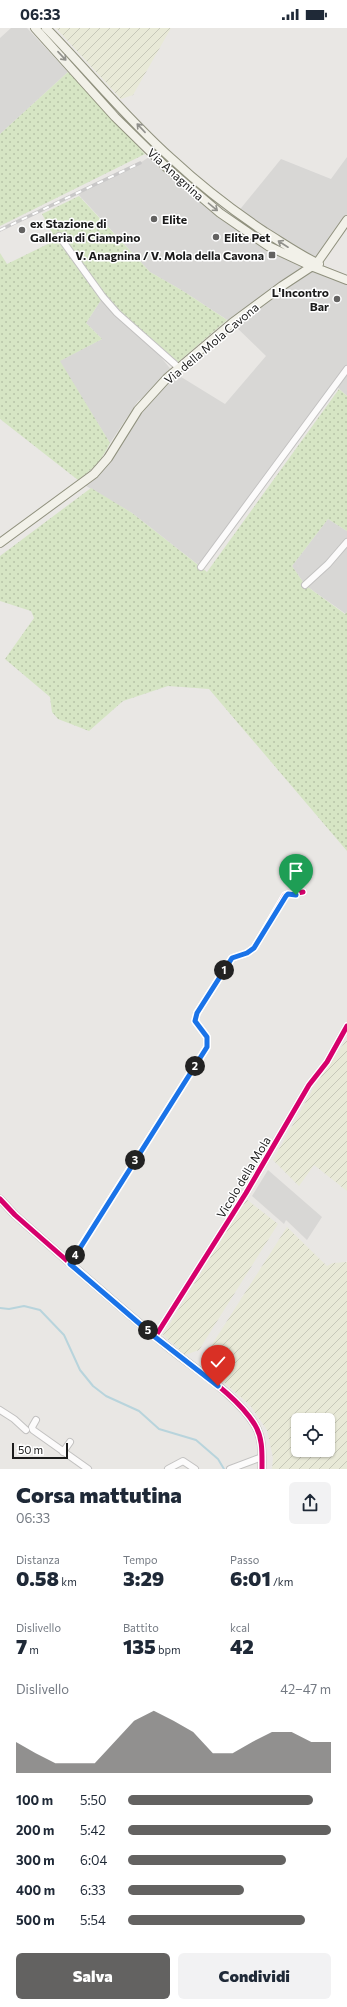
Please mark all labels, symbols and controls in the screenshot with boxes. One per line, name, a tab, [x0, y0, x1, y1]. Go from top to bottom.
text: 06:33	[20, 5, 61, 23]
one-way arrow	[57, 51, 67, 61]
one-way arrow	[137, 123, 146, 134]
street label: Via Anagnina	[145, 145, 207, 203]
one-way arrow	[208, 203, 218, 212]
place label: Elite	[162, 212, 187, 226]
marker: Elite	[149, 214, 159, 224]
place label: ex Stazione di Galleria di Ciampino	[30, 216, 140, 244]
marker: ex Stazione di Galleria di Ciampino	[17, 225, 27, 235]
place label: Elite Pet	[224, 230, 270, 244]
marker: Elite Pet	[211, 232, 221, 242]
one-way arrow	[277, 239, 289, 247]
place label: V. Anagnina / V. Mola della Cavona	[75, 248, 264, 262]
marker: V. Anagnina / V. Mola della Cavona	[267, 250, 277, 260]
place label: L'Incontro Bar	[272, 285, 329, 313]
marker: L'Incontro Bar	[332, 294, 342, 304]
street label: Via della Mola Cavona	[161, 299, 261, 387]
pin	[279, 854, 313, 895]
icon: arrive	[285, 860, 307, 882]
pin: 1	[214, 960, 234, 980]
text: 1	[222, 963, 226, 976]
pin: 2	[185, 1056, 205, 1076]
text: 2	[192, 1059, 198, 1072]
street label: Vicolo della Mola	[213, 1134, 273, 1220]
pin: 3	[125, 1150, 145, 1170]
text: 3	[132, 1153, 138, 1166]
pin: 4	[65, 1245, 85, 1265]
text: 4	[72, 1248, 78, 1261]
pin: 5	[138, 1320, 158, 1340]
text: 5	[145, 1323, 151, 1336]
pin	[201, 1345, 235, 1386]
icon: check	[207, 1351, 229, 1373]
map controls	[291, 1413, 335, 1457]
button: locate	[291, 1413, 335, 1457]
scale bar	[12, 1441, 68, 1460]
text: 50 m	[18, 1443, 43, 1456]
text: Corsa mattutina	[16, 1481, 182, 1508]
button: share	[289, 1482, 331, 1524]
text: 06:33	[16, 1510, 50, 1526]
text: Distanza	[16, 1553, 60, 1566]
text: Tempo	[123, 1553, 158, 1566]
text: Passo	[230, 1553, 259, 1566]
text: 0.58	[16, 1566, 59, 1590]
text: 3:29	[123, 1566, 164, 1590]
text: 6:01	[230, 1566, 271, 1590]
text: km	[59, 1575, 77, 1588]
text: /km	[271, 1575, 293, 1588]
text: Dislivello	[16, 1621, 61, 1634]
text: Battito	[123, 1621, 159, 1634]
text: kcal	[230, 1621, 250, 1634]
text: 7	[16, 1634, 27, 1658]
text: 135	[123, 1634, 156, 1658]
text: 42	[230, 1634, 254, 1658]
text: m	[27, 1643, 39, 1656]
text: bpm	[156, 1643, 181, 1656]
text: Dislivello	[16, 1681, 69, 1697]
text: 42–47 m	[280, 1681, 331, 1697]
text: 100 m	[16, 1792, 53, 1808]
text: 5:50	[80, 1792, 107, 1808]
text: 200 m	[16, 1822, 54, 1838]
text: 5:42	[80, 1822, 105, 1838]
text: 300 m	[16, 1852, 55, 1868]
text: 6:04	[80, 1852, 107, 1868]
text: 400 m	[16, 1882, 55, 1898]
text: 6:33	[80, 1882, 106, 1898]
text: 500 m	[16, 1912, 55, 1928]
text: 5:54	[80, 1912, 106, 1928]
button: Salva	[16, 1953, 170, 1999]
button: Condividi	[178, 1953, 331, 1999]

